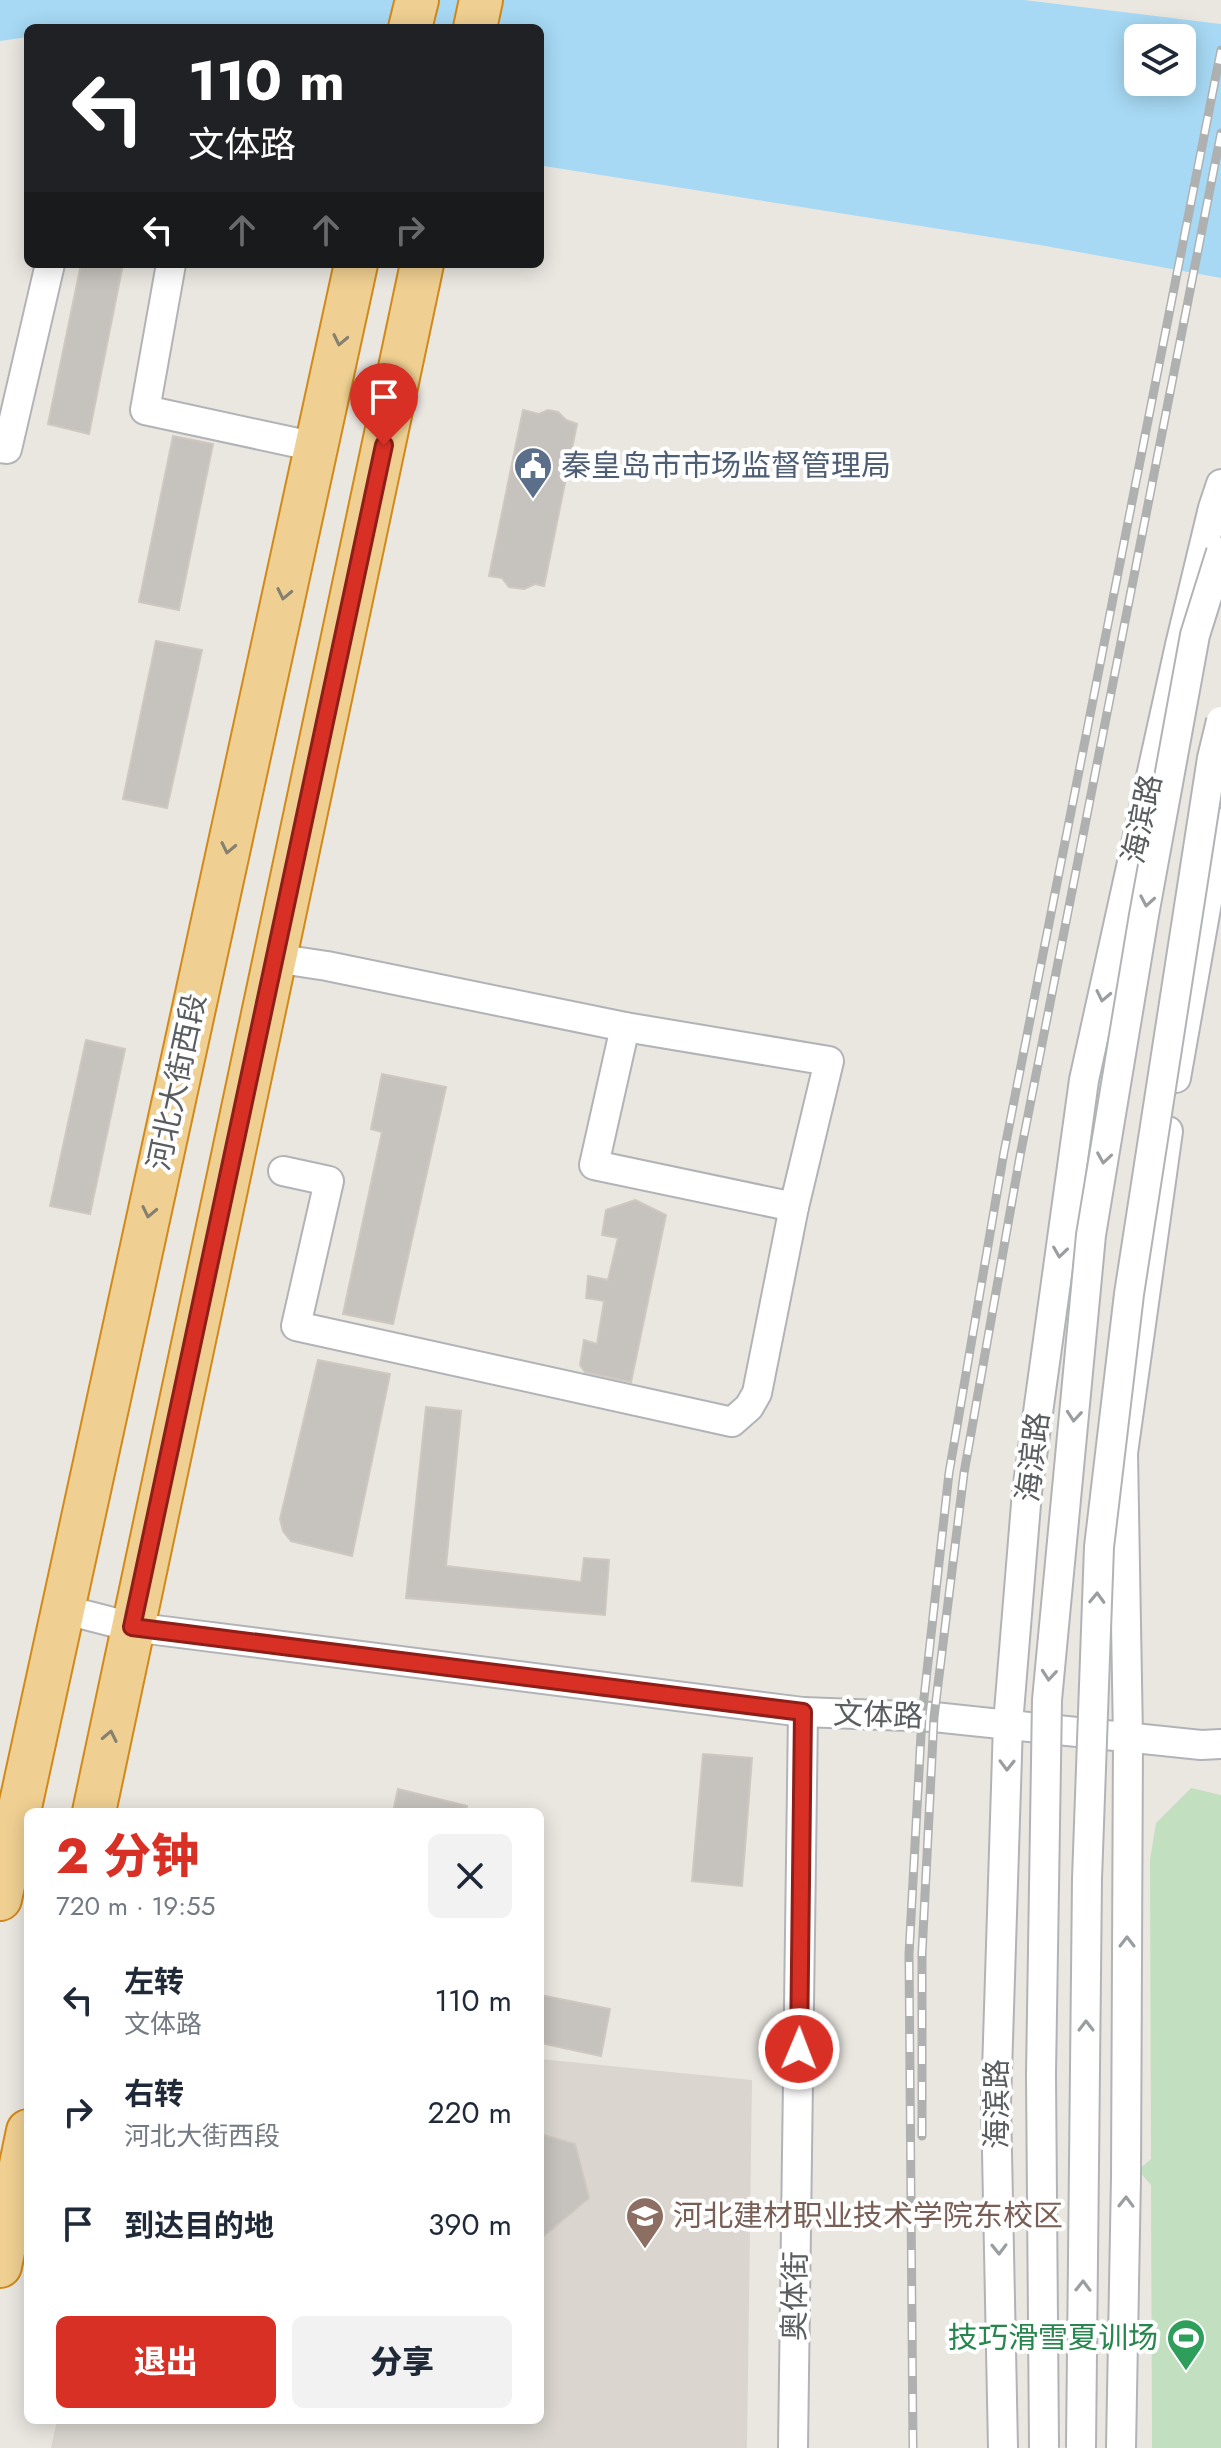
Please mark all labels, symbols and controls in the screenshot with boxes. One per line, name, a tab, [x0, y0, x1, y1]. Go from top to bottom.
map controls	[1124, 24, 1196, 96]
button: layers	[1124, 24, 1196, 96]
text: 110 m	[188, 40, 345, 121]
icon: left	[56, 56, 160, 160]
text: 文体路	[188, 118, 296, 170]
icon: left	[136, 208, 180, 252]
icon: ahead	[220, 208, 264, 252]
icon: ahead	[304, 208, 348, 252]
icon: right	[388, 208, 432, 252]
one-way arrow	[332, 333, 349, 347]
pin	[350, 363, 418, 445]
icon: arrive	[362, 375, 406, 419]
place label: 秦皇岛市市场监督管理局	[561, 444, 891, 487]
public building icon: 秦皇岛市市场监督管理局	[512, 445, 554, 500]
one-way arrow	[276, 587, 293, 600]
street label: 海滨路	[1111, 770, 1172, 867]
one-way arrow	[220, 841, 237, 854]
one-way arrow	[1139, 895, 1156, 908]
street label: 河北大街西段	[137, 989, 216, 1174]
one-way arrow	[1095, 989, 1112, 1002]
one-way arrow	[1096, 1151, 1113, 1165]
one-way arrow	[141, 1204, 158, 1218]
one-way arrow	[1052, 1246, 1069, 1259]
street label: 海滨路	[1006, 1410, 1059, 1504]
one-way arrow	[1065, 1410, 1082, 1423]
one-way arrow	[1089, 1591, 1106, 1604]
one-way arrow	[1041, 1669, 1058, 1682]
street label: 文体路	[832, 1691, 924, 1738]
one-way arrow	[100, 1729, 117, 1742]
one-way arrow	[998, 1759, 1016, 1772]
text: 2 分钟	[56, 1822, 199, 1891]
button: close	[428, 1834, 512, 1918]
text: 720 m · 19:55	[56, 1887, 215, 1925]
one-way arrow	[1118, 1935, 1136, 1948]
text: 左转	[124, 1960, 184, 2003]
icon: left	[56, 1978, 100, 2022]
text: 110 m	[435, 1979, 512, 2022]
text: 文体路	[124, 2005, 202, 2043]
position arrow	[757, 2007, 841, 2091]
one-way arrow	[1077, 2019, 1094, 2032]
street label: 海滨路	[975, 2059, 1018, 2149]
text: 右转	[124, 2072, 184, 2115]
icon: right	[56, 2090, 100, 2134]
text: 220 m	[427, 2091, 512, 2134]
text: 河北大街西段	[124, 2117, 280, 2155]
place label: 河北建材职业技术学院东校区	[673, 2194, 1063, 2237]
school or university icon: 河北建材职业技术学院东校区	[624, 2195, 666, 2250]
one-way arrow	[1117, 2195, 1135, 2208]
icon: arrive	[56, 2202, 100, 2246]
text: 390 m	[428, 2203, 512, 2246]
text: 到达目的地	[124, 2204, 274, 2247]
one-way arrow	[990, 2243, 1007, 2256]
street label: 奥体街	[772, 2251, 817, 2341]
one-way arrow	[1074, 2279, 1092, 2292]
button: 退出	[56, 2316, 276, 2408]
button: 分享	[292, 2316, 512, 2408]
place label: 技巧滑雪夏训场	[948, 2316, 1158, 2359]
sports icon: 技巧滑雪夏训场	[1165, 2317, 1207, 2372]

